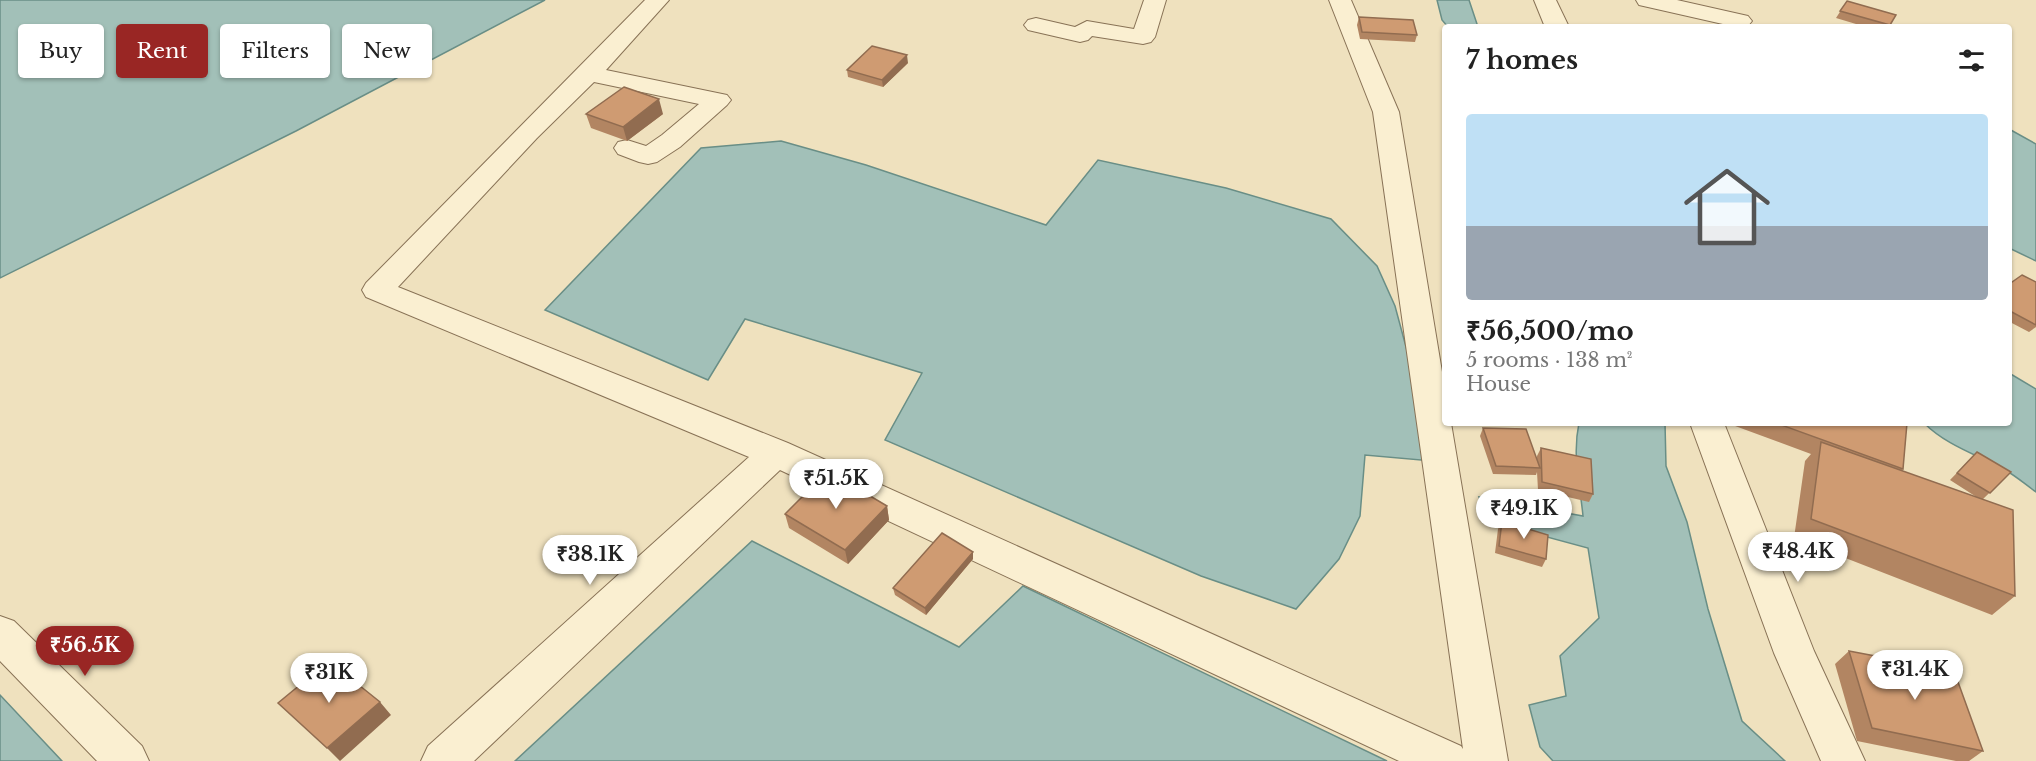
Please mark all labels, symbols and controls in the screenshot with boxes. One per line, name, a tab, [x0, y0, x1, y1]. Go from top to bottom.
chip: Buy	[18, 24, 104, 78]
chip: Rent	[116, 24, 208, 78]
chip: Filters	[220, 24, 330, 78]
chip: New	[342, 24, 432, 78]
text: 7 homes	[1466, 44, 1578, 76]
icon: filters	[1955, 44, 1988, 77]
icon: home	[1673, 153, 1781, 261]
text: ₹56,500/mo	[1466, 315, 1634, 347]
text: 5 rooms · 138 m²	[1466, 348, 1633, 372]
text: House	[1466, 372, 1531, 396]
pin: ₹51.5K	[787, 459, 885, 510]
text: ₹51.5K	[803, 466, 869, 490]
pin: ₹49.1K	[1475, 489, 1573, 540]
text: ₹49.1K	[1490, 496, 1558, 520]
pin: ₹48.4K	[1749, 532, 1847, 583]
pin: ₹38.1K	[541, 535, 639, 586]
text: ₹48.4K	[1762, 539, 1834, 563]
text: ₹38.1K	[556, 542, 624, 566]
pin: ₹56.5K	[36, 626, 134, 677]
text: ₹56.5K	[50, 633, 120, 657]
pin: ₹31.4K	[1866, 650, 1964, 701]
pin: ₹31K	[293, 653, 365, 704]
text: ₹31.4K	[1881, 657, 1949, 681]
text: ₹31K	[304, 660, 354, 684]

